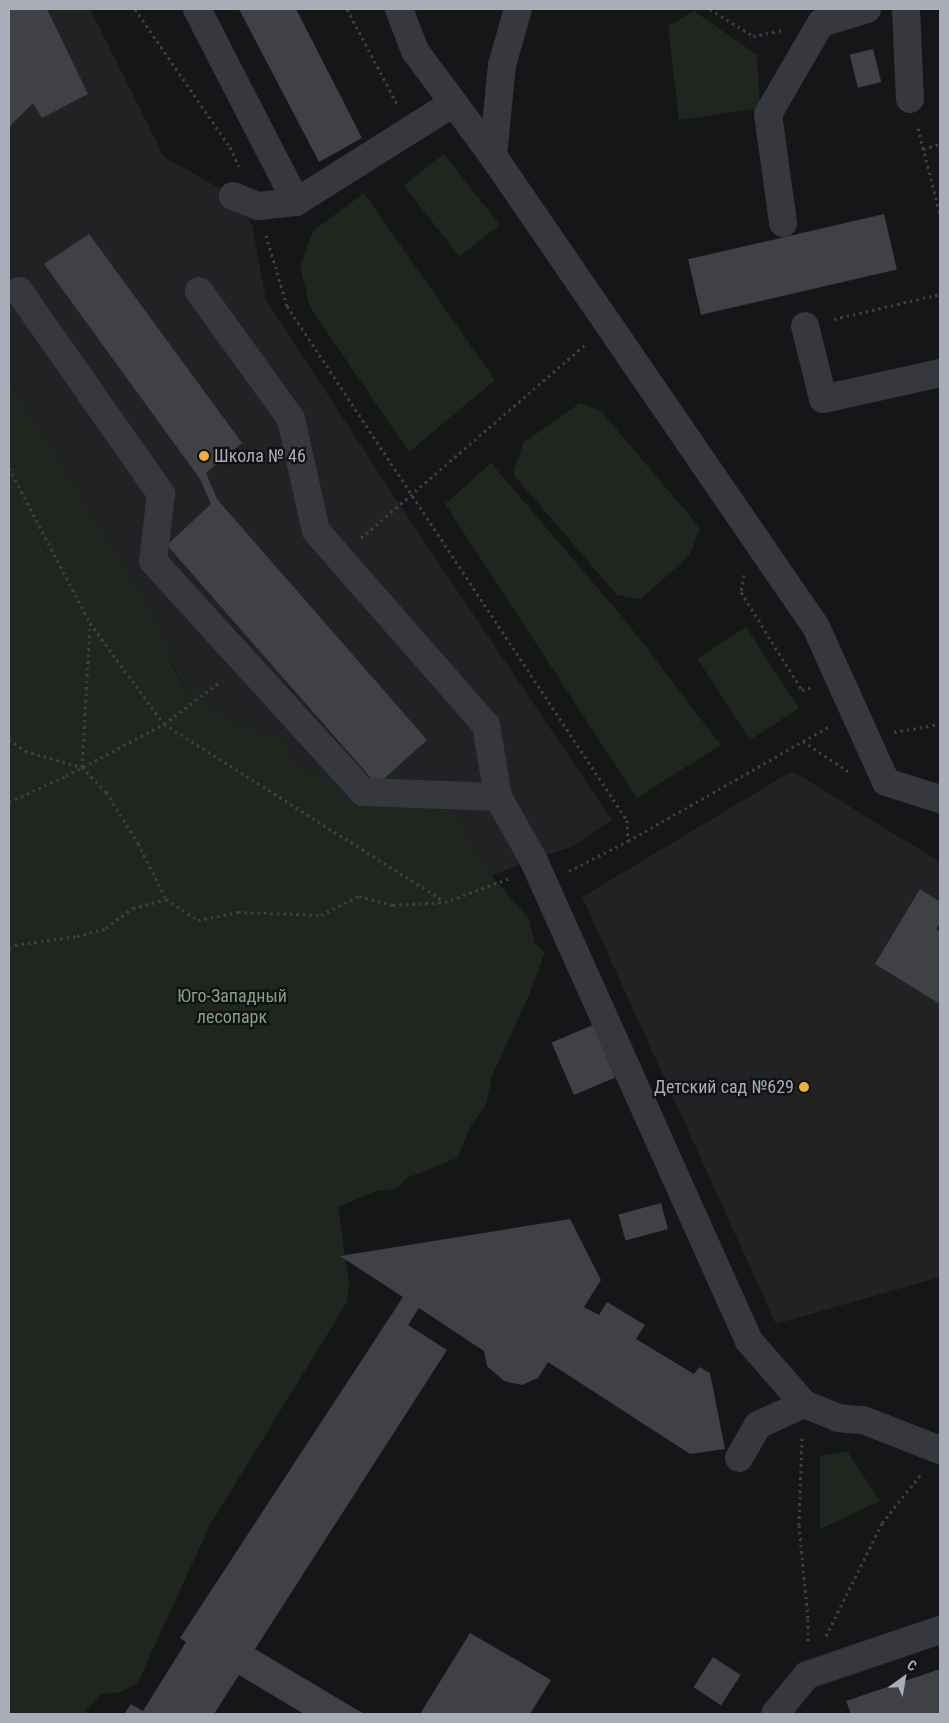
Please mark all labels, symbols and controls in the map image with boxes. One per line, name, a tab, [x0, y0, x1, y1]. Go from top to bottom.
place label: Школа № 46	[214, 445, 306, 467]
marker: Школа № 46	[198, 450, 210, 462]
park label: Юго-Западный лесопарк	[177, 986, 287, 1028]
place label: Детский сад №629	[654, 1076, 794, 1098]
marker: Детский сад №629	[798, 1081, 810, 1093]
north arrow	[879, 1653, 929, 1703]
text: С	[904, 1656, 920, 1674]

